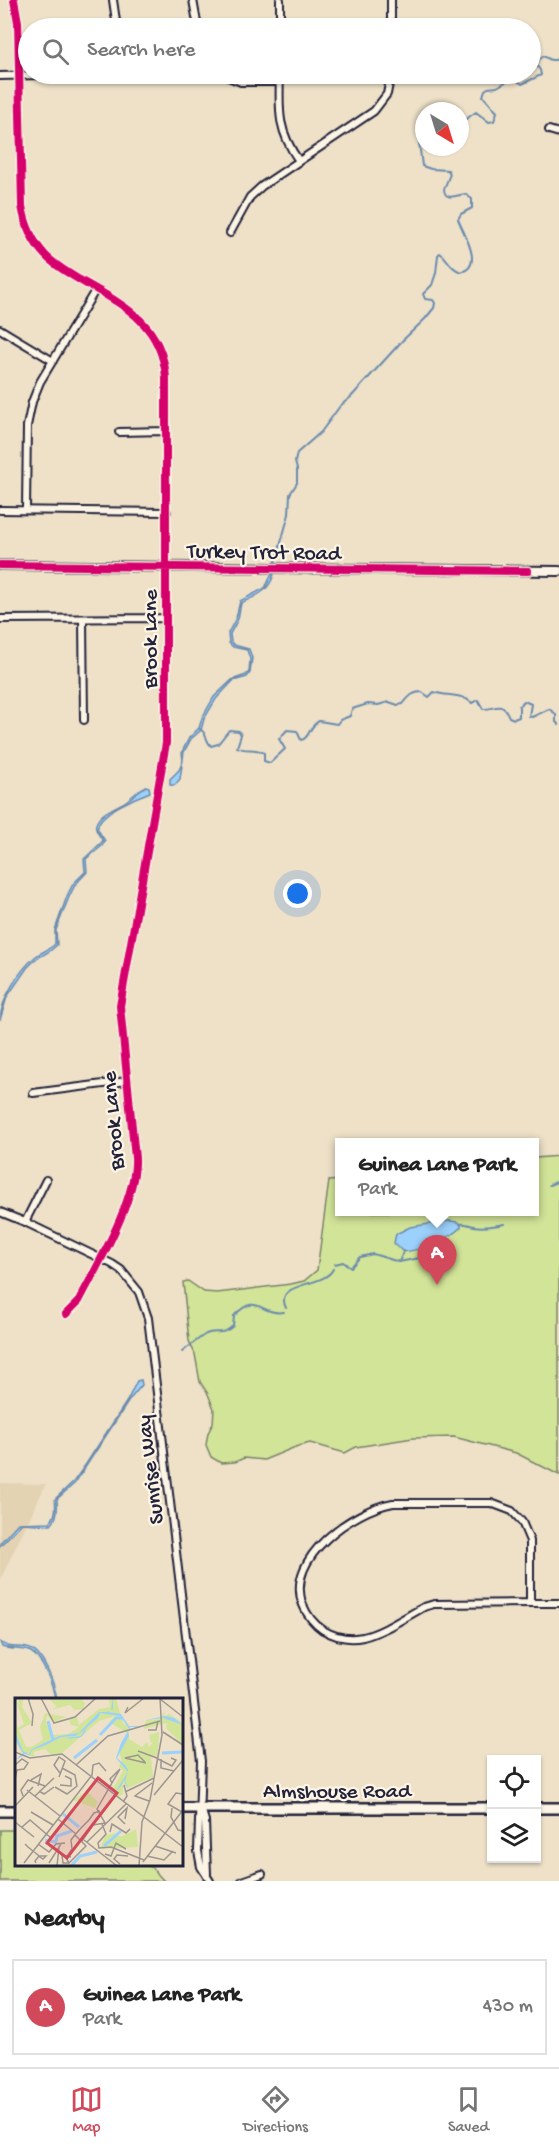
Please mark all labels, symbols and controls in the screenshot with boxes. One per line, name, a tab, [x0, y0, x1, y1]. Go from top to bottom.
search box	[18, 18, 541, 84]
icon: search	[39, 35, 72, 68]
text: Search here	[87, 38, 195, 64]
north arrow	[415, 102, 469, 156]
street label: Turkey Trot Road	[185, 540, 343, 568]
street label: Brook Lane	[139, 589, 165, 689]
your location	[283, 879, 312, 908]
street label: Brook Lane	[98, 1070, 132, 1172]
popup	[335, 1138, 539, 1216]
text: Guinea Lane Park	[358, 1153, 516, 1179]
text: Park	[358, 1179, 396, 1202]
pin: A	[418, 1236, 456, 1285]
street label: Sunrise Way	[132, 1413, 172, 1526]
inset map	[15, 1698, 183, 1866]
map controls	[487, 1755, 541, 1863]
button: locate	[487, 1755, 541, 1809]
street label: Almshouse Road	[263, 1780, 413, 1806]
button: layers	[487, 1809, 541, 1863]
text: Nearby	[24, 1905, 105, 1936]
text: Guinea Lane Park	[83, 1983, 240, 2009]
text: A	[40, 1996, 51, 2019]
text: 430 m	[483, 1996, 533, 2019]
text: Park	[83, 2009, 121, 2032]
tab: Map	[70, 2083, 103, 2138]
tab: Directions	[243, 2083, 308, 2138]
tab: Saved	[448, 2083, 489, 2138]

